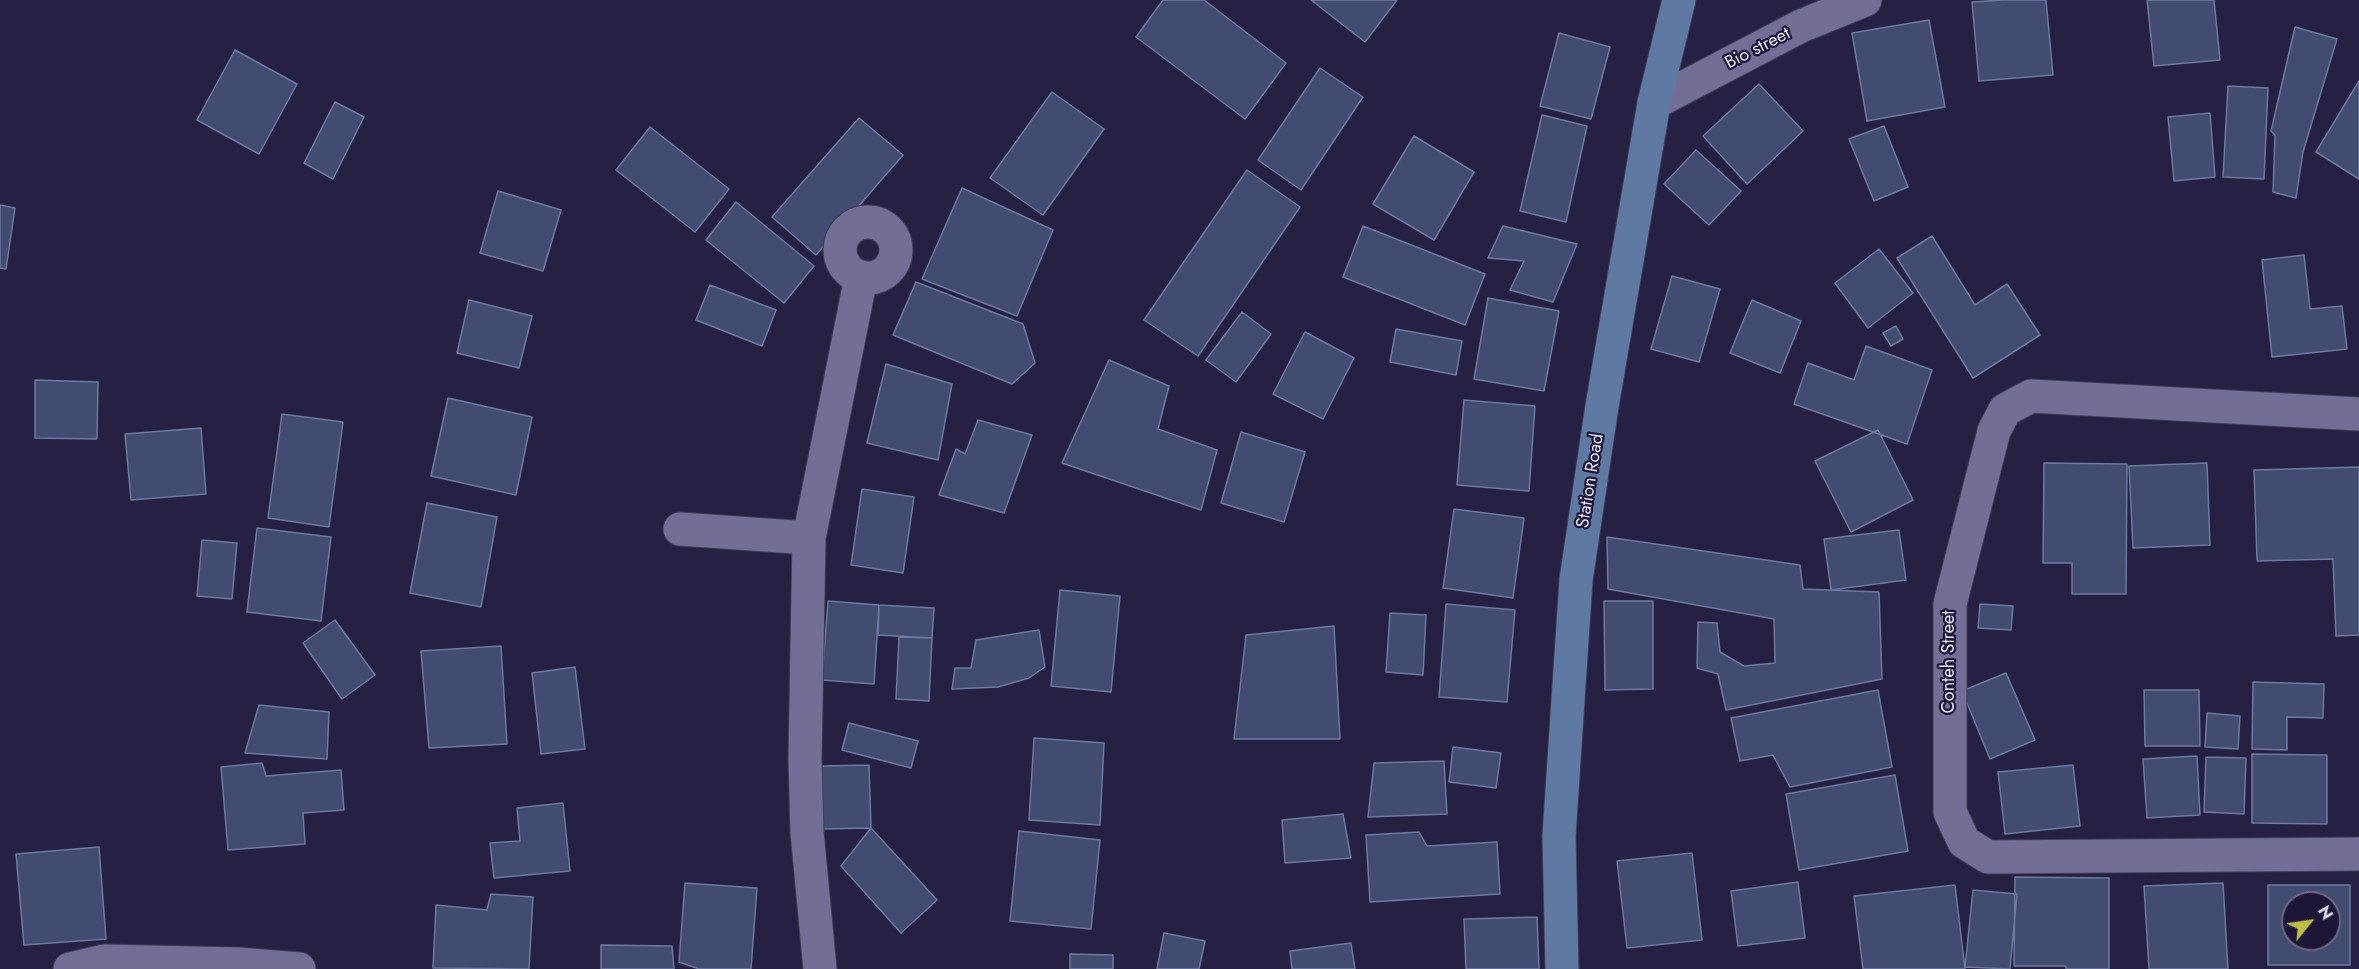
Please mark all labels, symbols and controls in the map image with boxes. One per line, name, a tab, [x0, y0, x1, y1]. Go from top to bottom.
street label: Bio street	[1722, 23, 1794, 75]
street label: Station Road	[1573, 432, 1609, 530]
street label: Conteh Street	[1939, 611, 1961, 713]
north arrow	[2281, 891, 2341, 951]
text: N	[2312, 901, 2338, 924]

